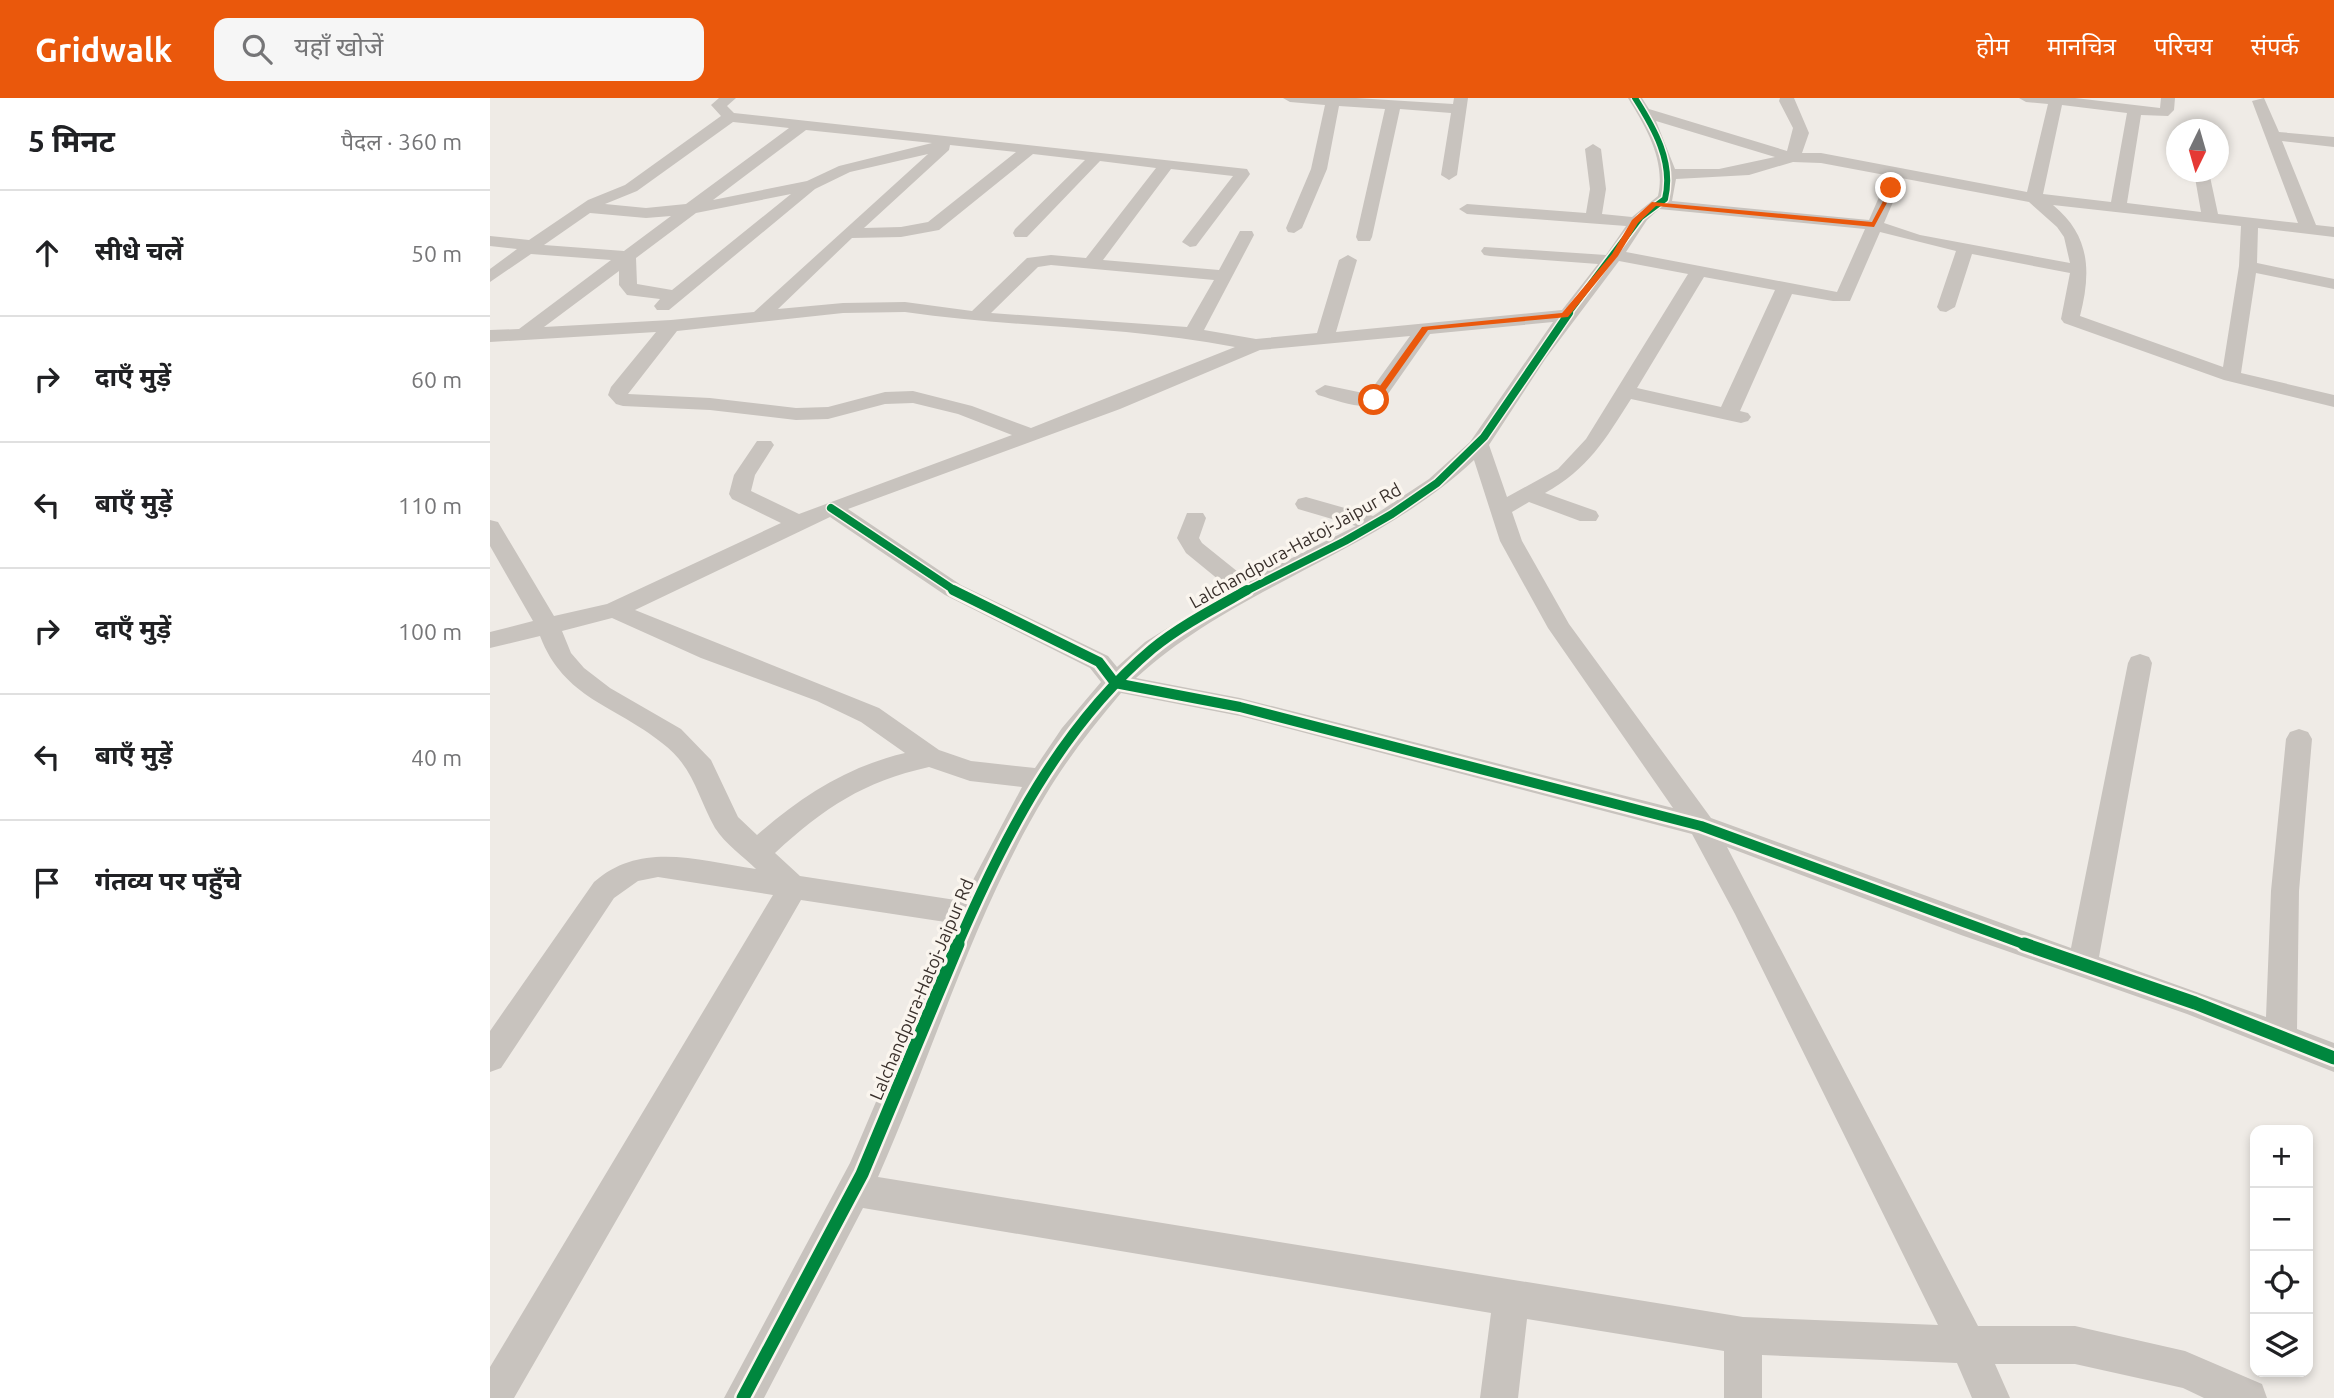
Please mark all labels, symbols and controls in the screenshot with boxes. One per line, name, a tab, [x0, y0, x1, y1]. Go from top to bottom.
search box	[214, 18, 704, 81]
icon: search	[238, 30, 276, 68]
text: Gridwalk	[35, 31, 172, 68]
text: यहाँ खोजें	[294, 32, 383, 61]
text: होम	[1976, 33, 2009, 60]
text: मानचित्र	[2047, 33, 2116, 60]
text: परिचय	[2154, 33, 2213, 60]
text: संपर्क	[2251, 33, 2299, 60]
north arrow	[2166, 119, 2229, 182]
text: 5 मिनट	[28, 124, 115, 158]
text: पैदल · 360 m	[341, 129, 462, 154]
route end	[1875, 172, 1906, 203]
icon: ahead	[28, 234, 66, 272]
text: सीधे चलें	[95, 236, 183, 265]
text: 50 m	[411, 241, 462, 266]
icon: right	[28, 360, 66, 398]
text: दाएँ मुड़ें	[95, 362, 171, 391]
text: 60 m	[411, 367, 462, 392]
route start	[1358, 384, 1389, 415]
street label: Lalchandpura-Hatoj-Jaipur Rd	[1186, 478, 1404, 612]
icon: left	[28, 486, 66, 524]
text: बाएँ मुड़ें	[95, 488, 172, 517]
text: 110 m	[398, 493, 462, 518]
icon: right	[28, 612, 66, 650]
text: दाएँ मुड़ें	[95, 614, 171, 643]
text: 100 m	[398, 619, 462, 644]
icon: left	[28, 738, 66, 776]
text: बाएँ मुड़ें	[95, 740, 172, 769]
text: 40 m	[411, 745, 462, 770]
icon: arrive	[28, 864, 66, 902]
text: गंतव्य पर पहुँचे	[95, 866, 241, 895]
street label: Lalchandpura-Hatoj-Jaipur Rd	[865, 875, 977, 1103]
map controls	[2250, 1125, 2313, 1377]
button: +	[2250, 1125, 2313, 1188]
button: −	[2250, 1188, 2313, 1251]
button: locate	[2250, 1251, 2313, 1314]
button: layers	[2250, 1314, 2313, 1377]

